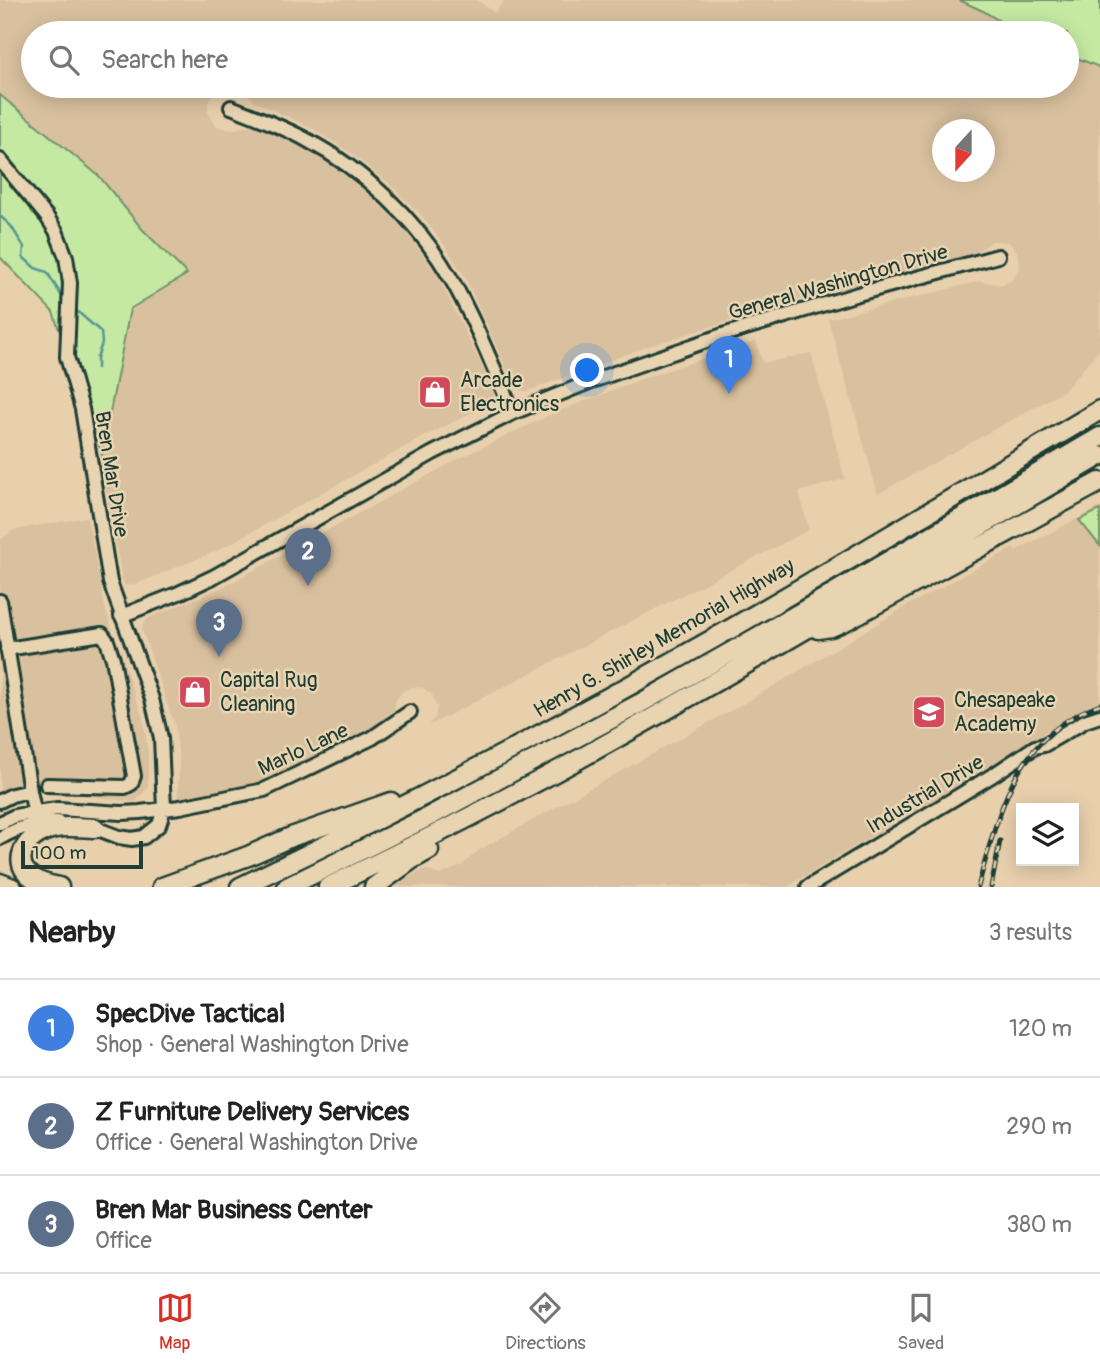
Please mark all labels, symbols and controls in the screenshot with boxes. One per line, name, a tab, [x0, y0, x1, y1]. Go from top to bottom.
search box	[21, 21, 1079, 98]
icon: search	[45, 41, 83, 79]
text: Search here	[101, 44, 228, 76]
north arrow	[932, 119, 995, 182]
street label: General Washington Drive	[725, 238, 952, 327]
pin: 1	[706, 336, 752, 394]
your location	[570, 353, 604, 387]
place label: Arcade Electronics	[460, 367, 560, 418]
shop icon: Arcade Electronics	[416, 373, 454, 411]
street label: Bren Mar Drive	[88, 409, 135, 540]
pin: 2	[285, 528, 331, 586]
street label: Henry G. Shirley Memorial Highway	[529, 552, 800, 724]
pin: 3	[196, 599, 242, 657]
place label: Capital Rug Cleaning	[220, 667, 317, 718]
shop icon: Capital Rug Cleaning	[176, 673, 214, 711]
place label: Chesapeake Academy	[954, 687, 1056, 738]
school or university icon: Chesapeake Academy	[910, 693, 948, 731]
street label: Marlo Lane	[254, 717, 353, 782]
street label: Industrial Drive	[862, 749, 989, 840]
map controls	[1016, 803, 1079, 866]
button: layers	[1016, 803, 1079, 866]
scale bar	[21, 838, 144, 870]
text: 100 m	[32, 841, 86, 865]
text: Nearby	[28, 914, 115, 951]
text: 3 results	[989, 918, 1072, 947]
text: SpecDive Tactical	[95, 998, 285, 1030]
text: 1	[47, 1014, 56, 1043]
text: 120 m	[1009, 1014, 1072, 1043]
text: Shop · General Washington Drive	[95, 1030, 409, 1059]
text: Z Furniture Delivery Services	[95, 1096, 409, 1128]
text: 2	[45, 1112, 57, 1141]
text: 290 m	[1006, 1112, 1072, 1141]
text: Office · General Washington Drive	[95, 1128, 418, 1157]
text: Bren Mar Business Center	[95, 1194, 372, 1226]
text: 3	[45, 1210, 57, 1239]
text: 380 m	[1006, 1210, 1072, 1239]
text: Office	[95, 1226, 152, 1255]
tab: Map	[156, 1289, 194, 1355]
tab: Directions	[505, 1289, 586, 1355]
tab: Saved	[897, 1289, 944, 1355]

